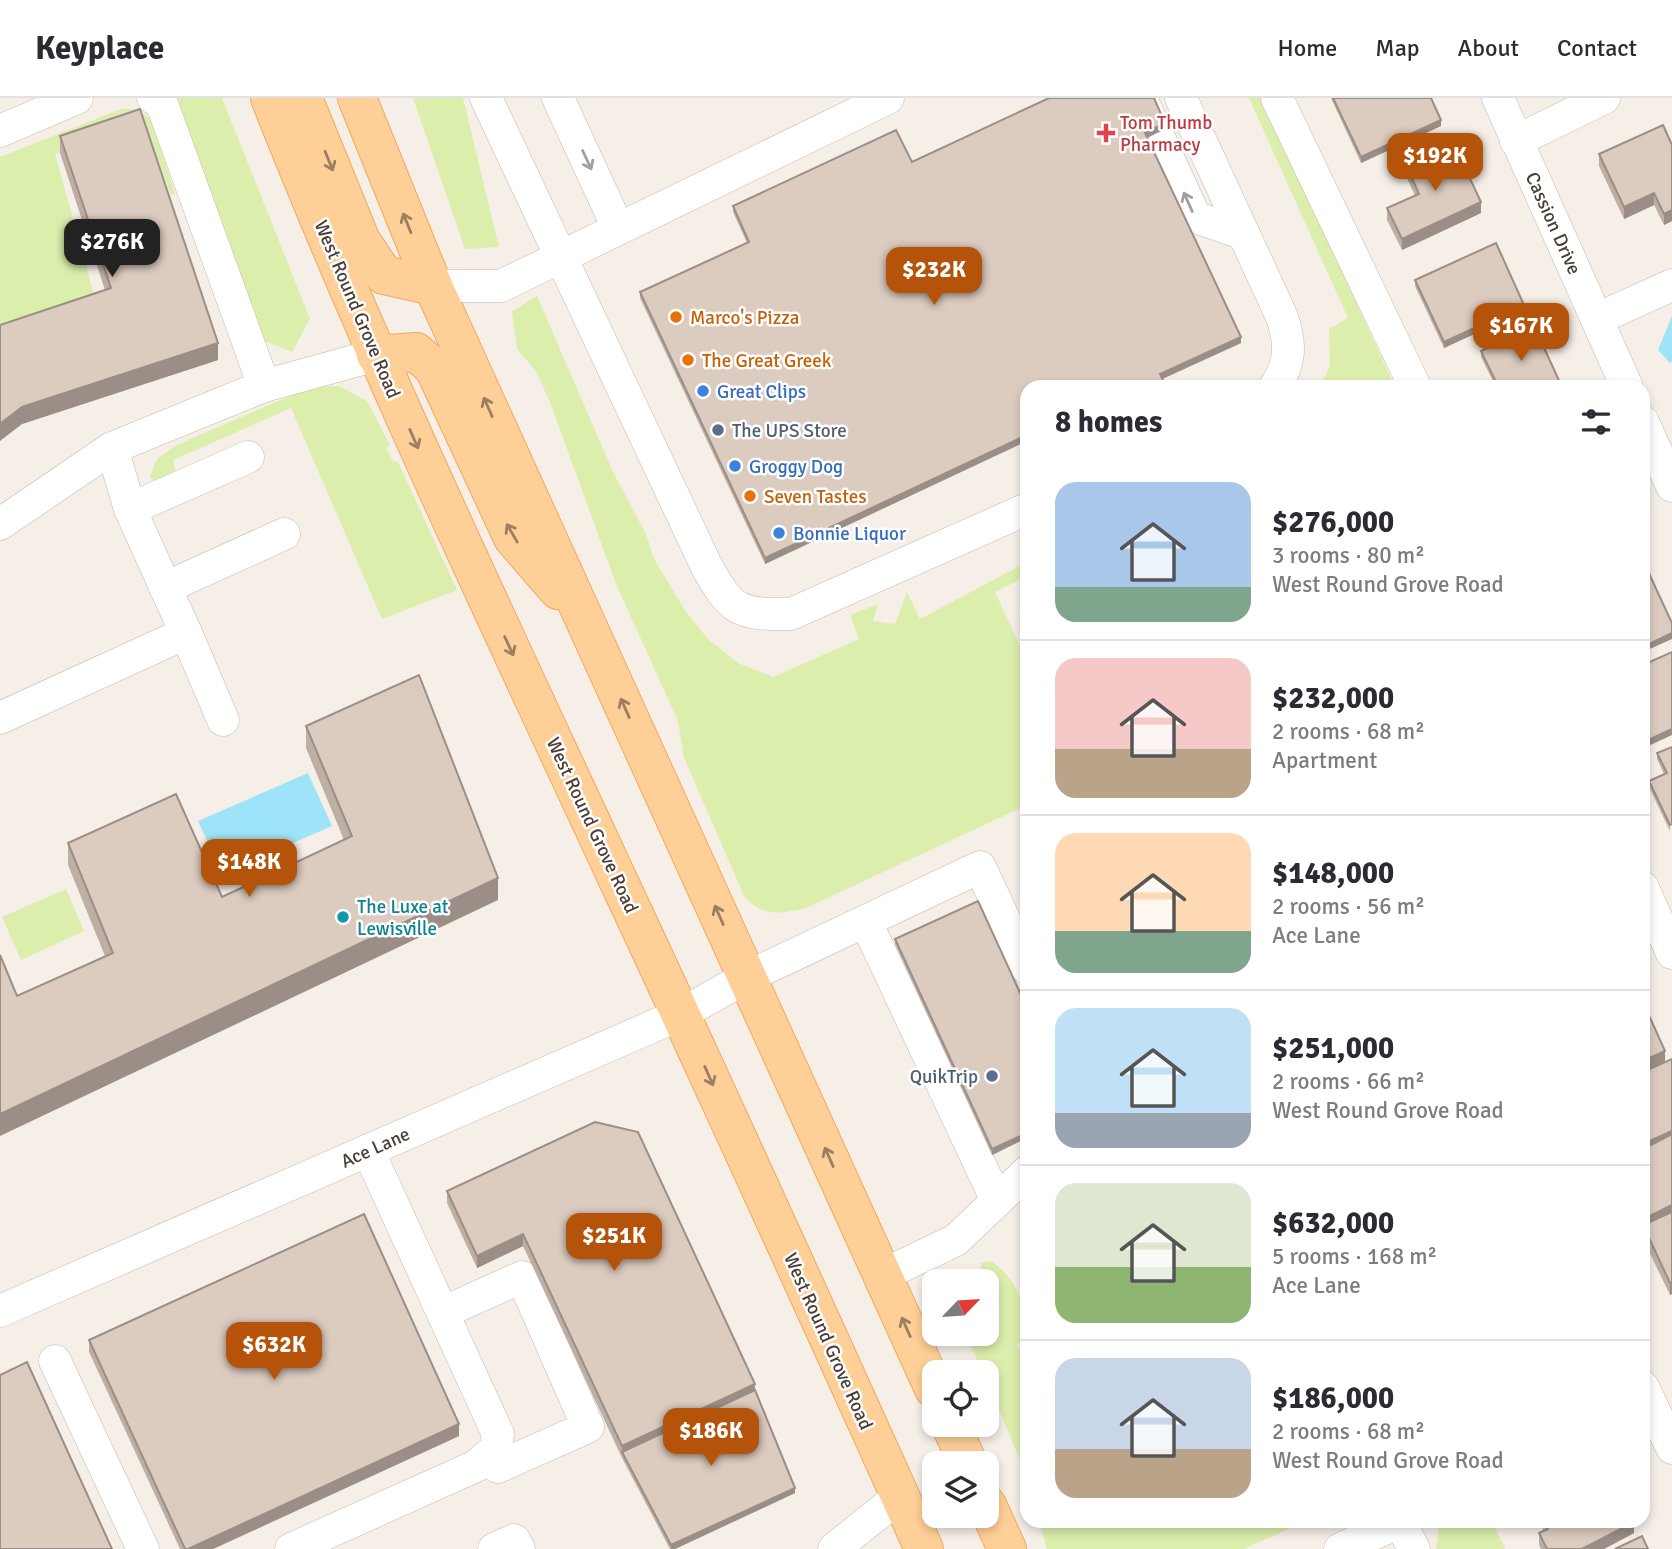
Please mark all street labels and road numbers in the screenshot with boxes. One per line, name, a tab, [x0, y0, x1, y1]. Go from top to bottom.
street label: Cassion Drive	[1520, 168, 1586, 278]
street label: West Round Grove Road	[309, 217, 406, 402]
street label: West Round Grove Road	[541, 734, 643, 917]
street label: Ace Lane	[337, 1122, 414, 1174]
street label: West Round Grove Road	[778, 1249, 878, 1434]

